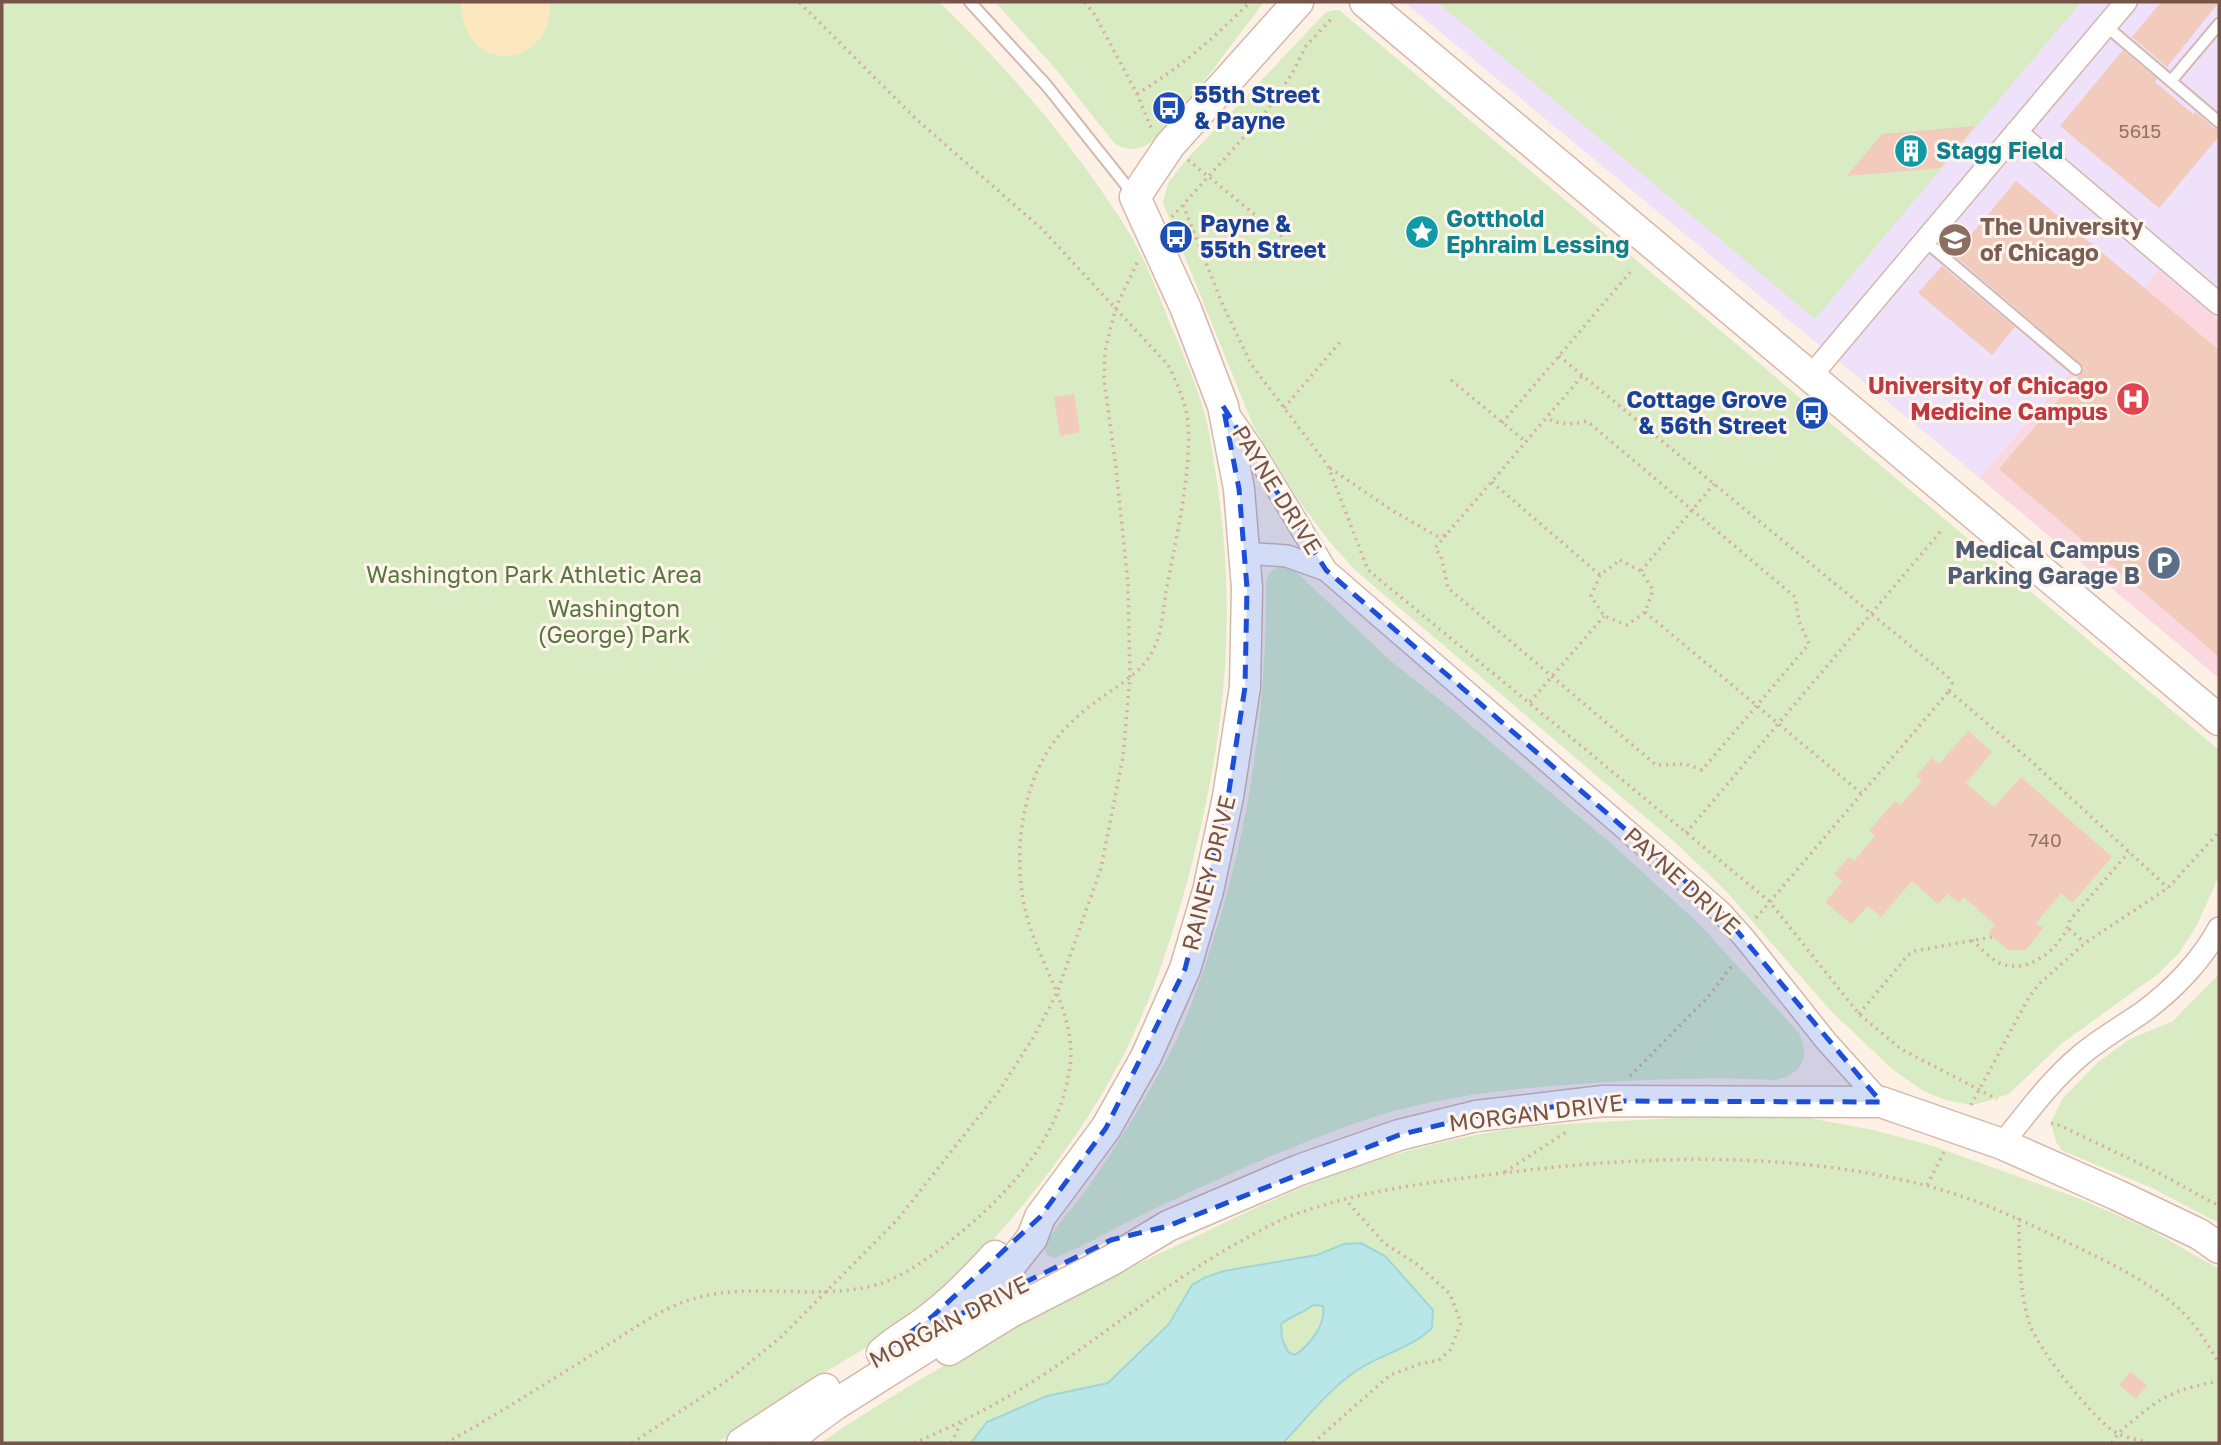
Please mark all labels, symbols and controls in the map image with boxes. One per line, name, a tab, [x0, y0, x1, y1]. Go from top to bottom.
place label: 55th Street & Payne	[1194, 80, 1320, 134]
bus stop icon: 55th Street & Payne	[1150, 89, 1188, 127]
house number: 5615	[2119, 119, 2161, 142]
building icon: Stagg Field	[1892, 132, 1930, 170]
place label: Stagg Field	[1936, 136, 2063, 164]
place label: Gotthold Ephraim Lessing	[1446, 204, 1629, 258]
place label: Payne & 55th Street	[1200, 209, 1326, 263]
place label: The University of Chicago	[1980, 212, 2144, 266]
place icon: Gotthold Ephraim Lessing	[1403, 213, 1441, 251]
bus stop icon: Payne & 55th Street	[1157, 218, 1195, 256]
school or university icon: The University of Chicago	[1936, 221, 1974, 259]
place label: University of Chicago Medicine Campus	[1868, 371, 2108, 425]
hospital icon: University of Chicago Medicine Campus	[2114, 380, 2152, 418]
place label: Cottage Grove & 56th Street	[1626, 385, 1787, 439]
bus stop icon: Cottage Grove & 56th Street	[1793, 394, 1831, 432]
street label: PAYNE DRIVE	[1227, 420, 1329, 559]
place label: Medical Campus Parking Garage B	[1947, 535, 2140, 589]
parking icon: Medical Campus Parking Garage B	[2145, 544, 2183, 582]
park label: Washington Park Athletic Area	[366, 560, 702, 588]
park label: Washington (George) Park	[538, 594, 690, 648]
street label: RAINEY DRIVE	[1175, 792, 1241, 953]
street label: PAYNE DRIVE	[1619, 821, 1747, 940]
house number: 740	[2028, 828, 2062, 851]
street label: MORGAN DRIVE	[1447, 1087, 1625, 1137]
street label: MORGAN DRIVE	[864, 1269, 1033, 1373]

